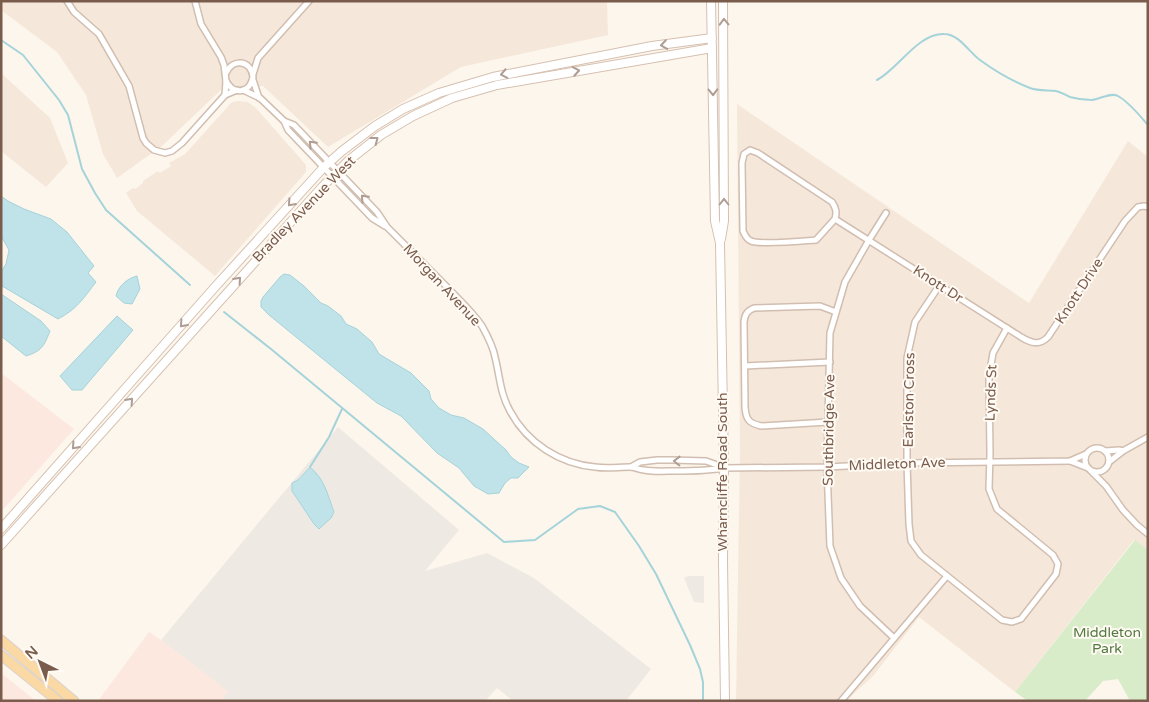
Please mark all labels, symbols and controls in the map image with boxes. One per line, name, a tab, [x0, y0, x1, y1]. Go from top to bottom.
one-way arrow	[719, 17, 729, 25]
one-way arrow	[659, 39, 668, 49]
one-way arrow	[572, 67, 581, 77]
one-way arrow	[500, 69, 508, 79]
one-way arrow	[708, 88, 718, 96]
one-way arrow	[369, 137, 378, 145]
one-way arrow	[309, 141, 318, 150]
street label: Bradley Avenue West	[249, 152, 360, 266]
one-way arrow	[361, 195, 370, 204]
one-way arrow	[288, 198, 297, 207]
one-way arrow	[719, 198, 729, 206]
street label: Morgan Avenue	[400, 240, 484, 330]
street label: Knott Drive	[1051, 255, 1107, 327]
street label: Knott Dr	[910, 261, 967, 307]
one-way arrow	[232, 276, 241, 285]
one-way arrow	[179, 318, 188, 327]
street label: Earlston Cross	[900, 352, 918, 448]
street label: Lynds St	[982, 364, 1001, 422]
street label: Southbridge Ave	[820, 374, 838, 486]
street label: Wharncliffe Road South	[714, 392, 731, 552]
one-way arrow	[124, 397, 133, 406]
one-way arrow	[72, 440, 81, 449]
street label: Middleton Ave	[848, 454, 946, 474]
one-way arrow	[673, 455, 681, 466]
park label: Middleton Park	[1073, 624, 1141, 657]
north arrow	[15, 637, 65, 687]
text: N	[22, 643, 42, 663]

